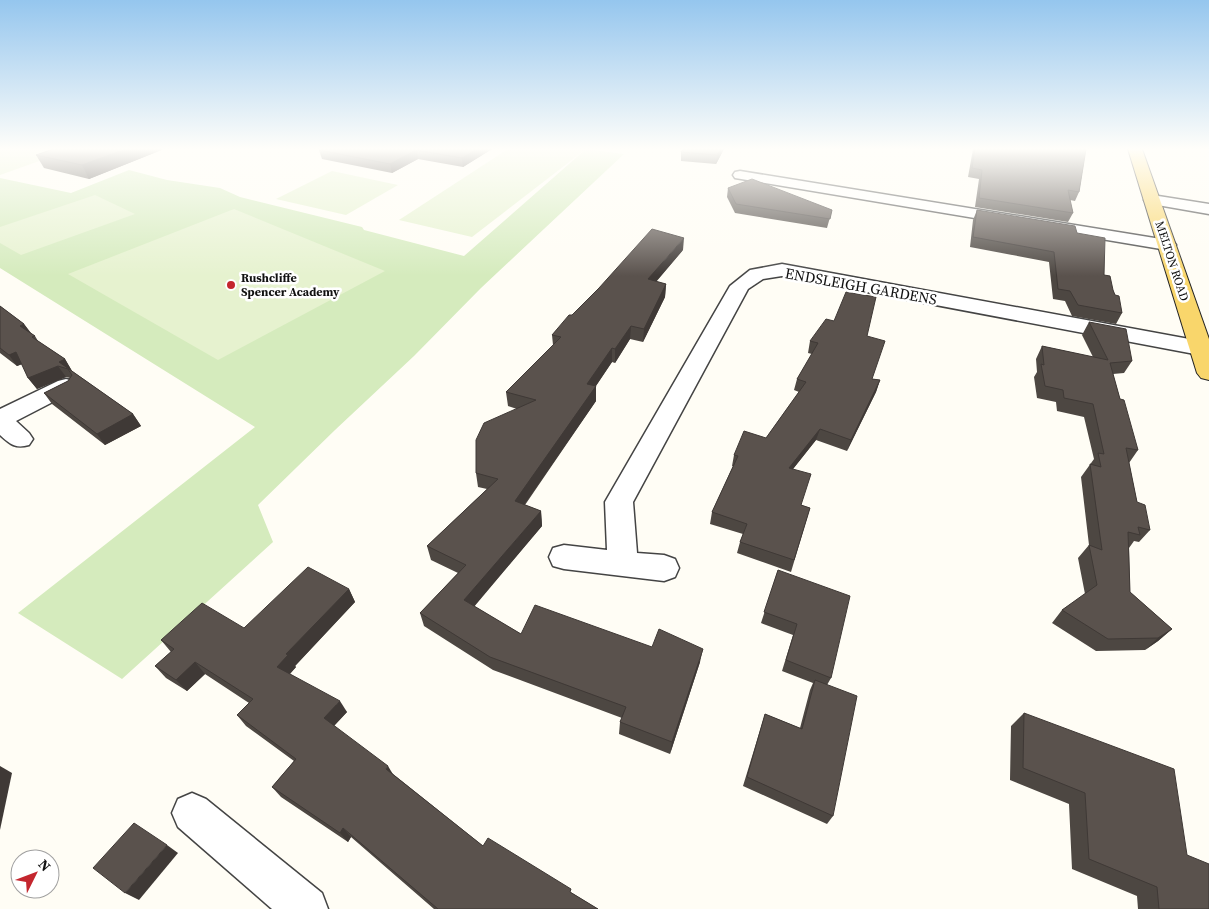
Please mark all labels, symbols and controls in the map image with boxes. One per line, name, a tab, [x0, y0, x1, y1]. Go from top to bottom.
street label: MELTON ROAD	[1152, 219, 1192, 303]
street label: ENDSLEIGH GARDENS	[783, 262, 939, 310]
place label: Rushcliffe Spencer Academy	[241, 270, 340, 300]
marker: Rushcliffe Spencer Academy	[225, 279, 237, 291]
north arrow	[10, 849, 60, 899]
text: N	[34, 855, 56, 876]

